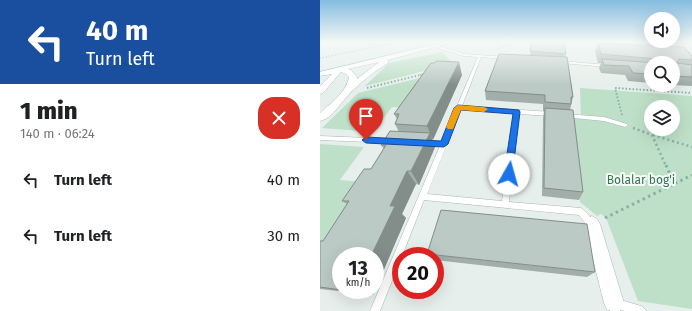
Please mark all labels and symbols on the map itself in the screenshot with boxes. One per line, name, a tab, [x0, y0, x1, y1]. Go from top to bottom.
pin	[349, 99, 383, 140]
position arrow	[488, 153, 530, 195]
park label: Bolalar bog'i	[607, 173, 675, 187]
speed limit sign: 20	[392, 247, 444, 299]

